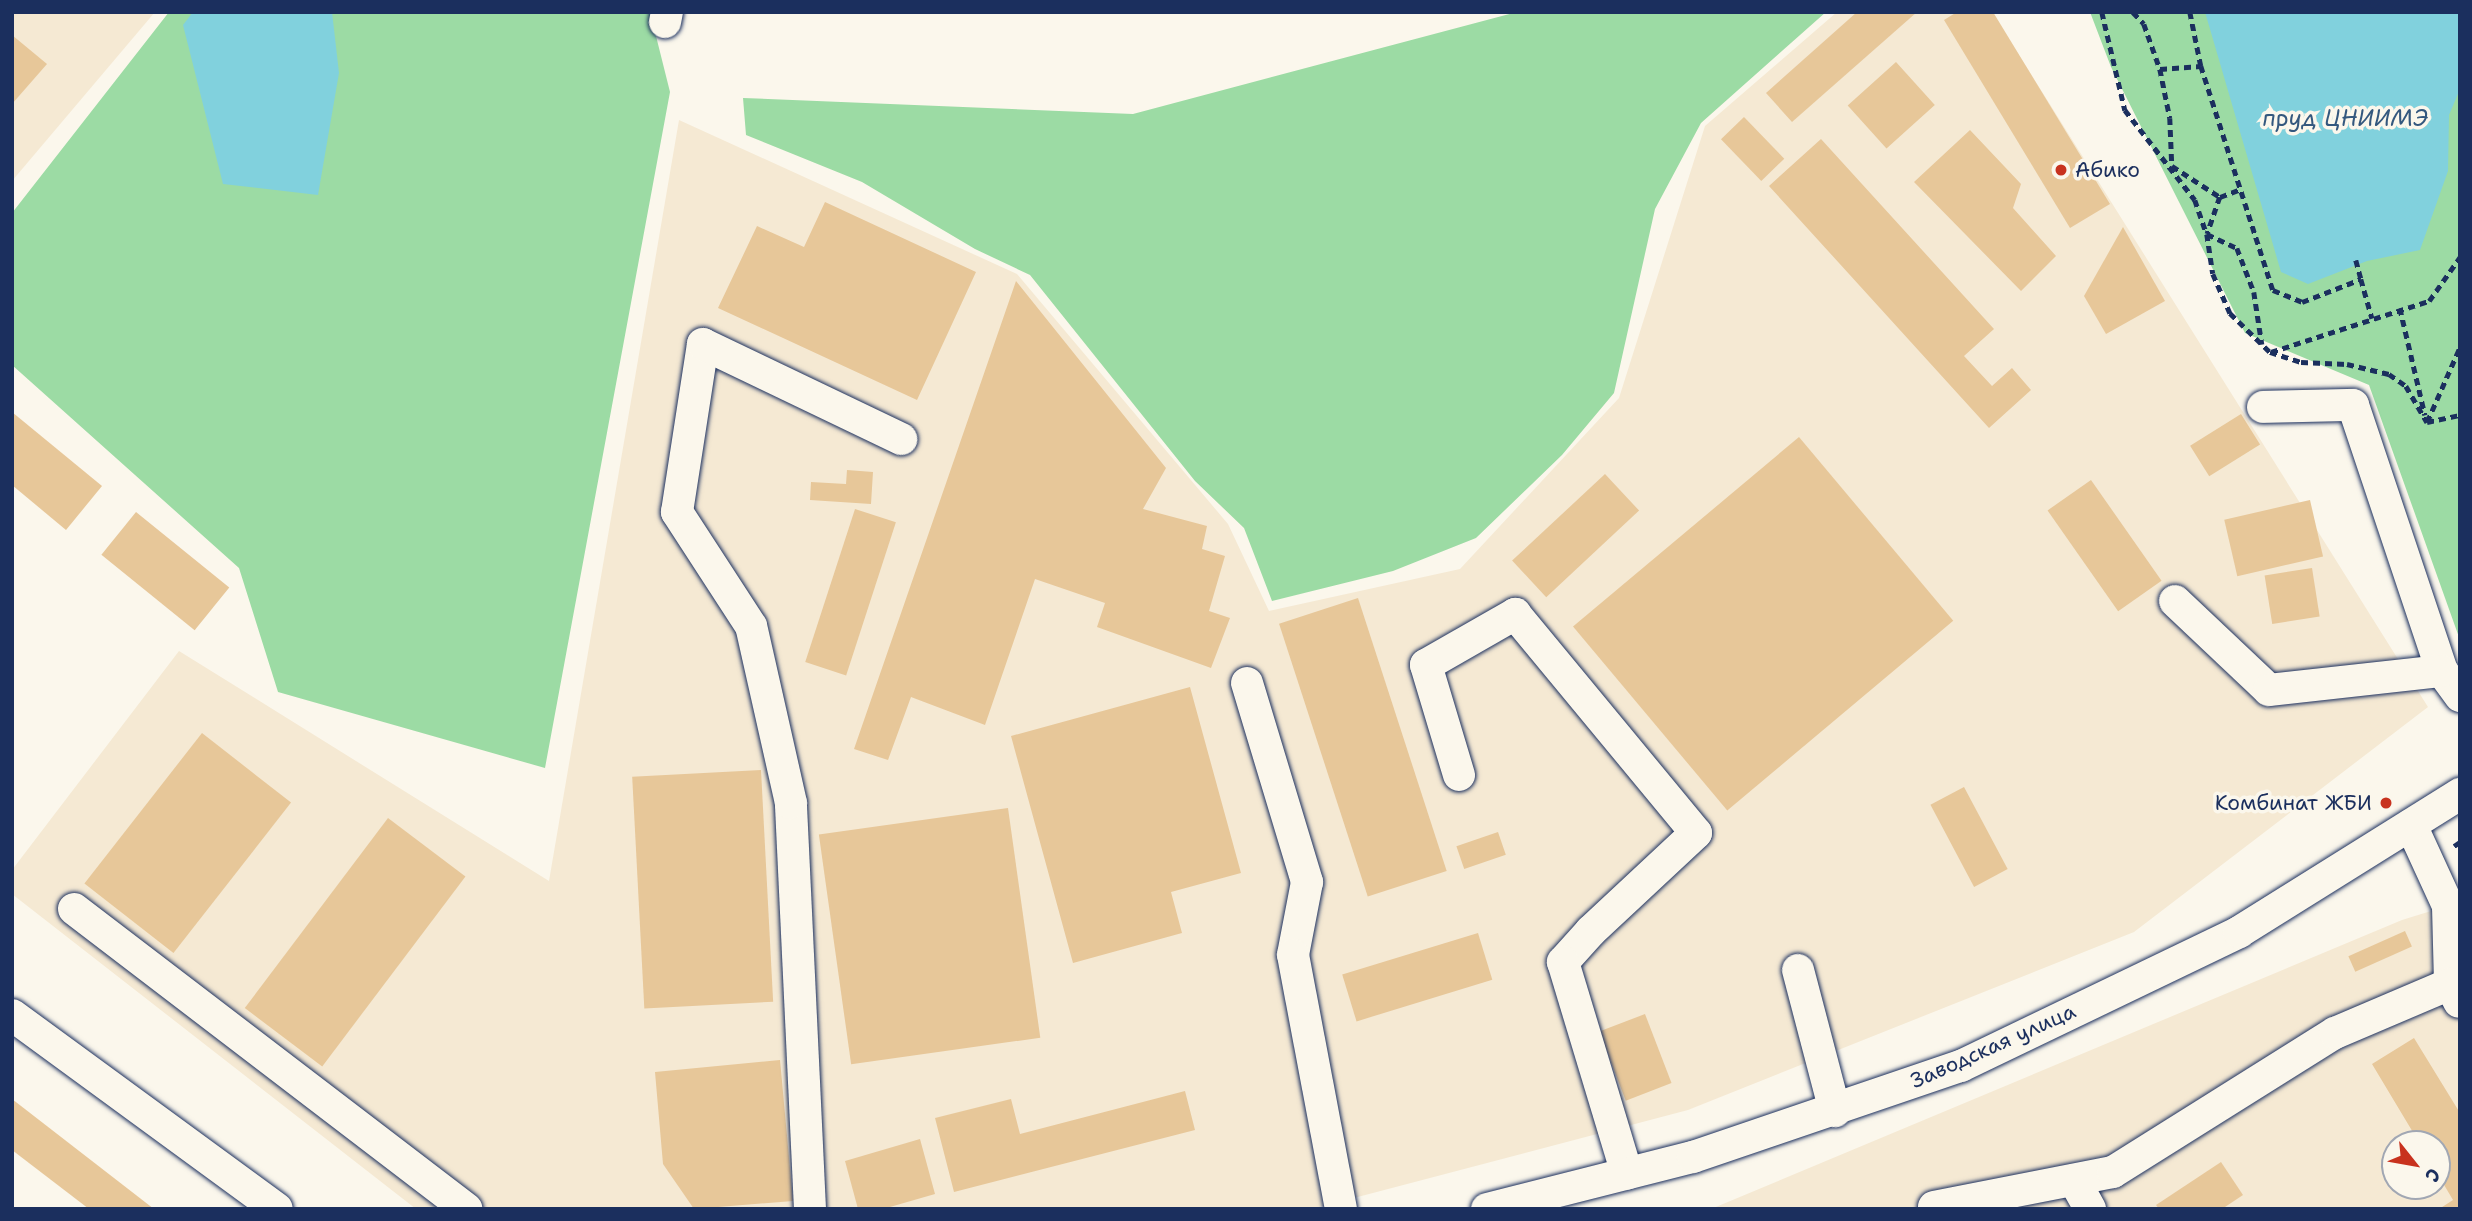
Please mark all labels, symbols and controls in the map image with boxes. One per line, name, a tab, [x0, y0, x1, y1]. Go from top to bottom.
water label: пруд ЦНИИМЭ	[2262, 104, 2428, 132]
place label: Абико	[2075, 157, 2140, 183]
marker: Абико	[2053, 162, 2069, 178]
place label: Комбинат ЖБИ	[2215, 790, 2372, 816]
marker: Комбинат ЖБИ	[2378, 795, 2394, 811]
street label: Заводская улица	[1907, 998, 2079, 1094]
north arrow	[2381, 1130, 2451, 1200]
text: С	[2419, 1164, 2446, 1186]

